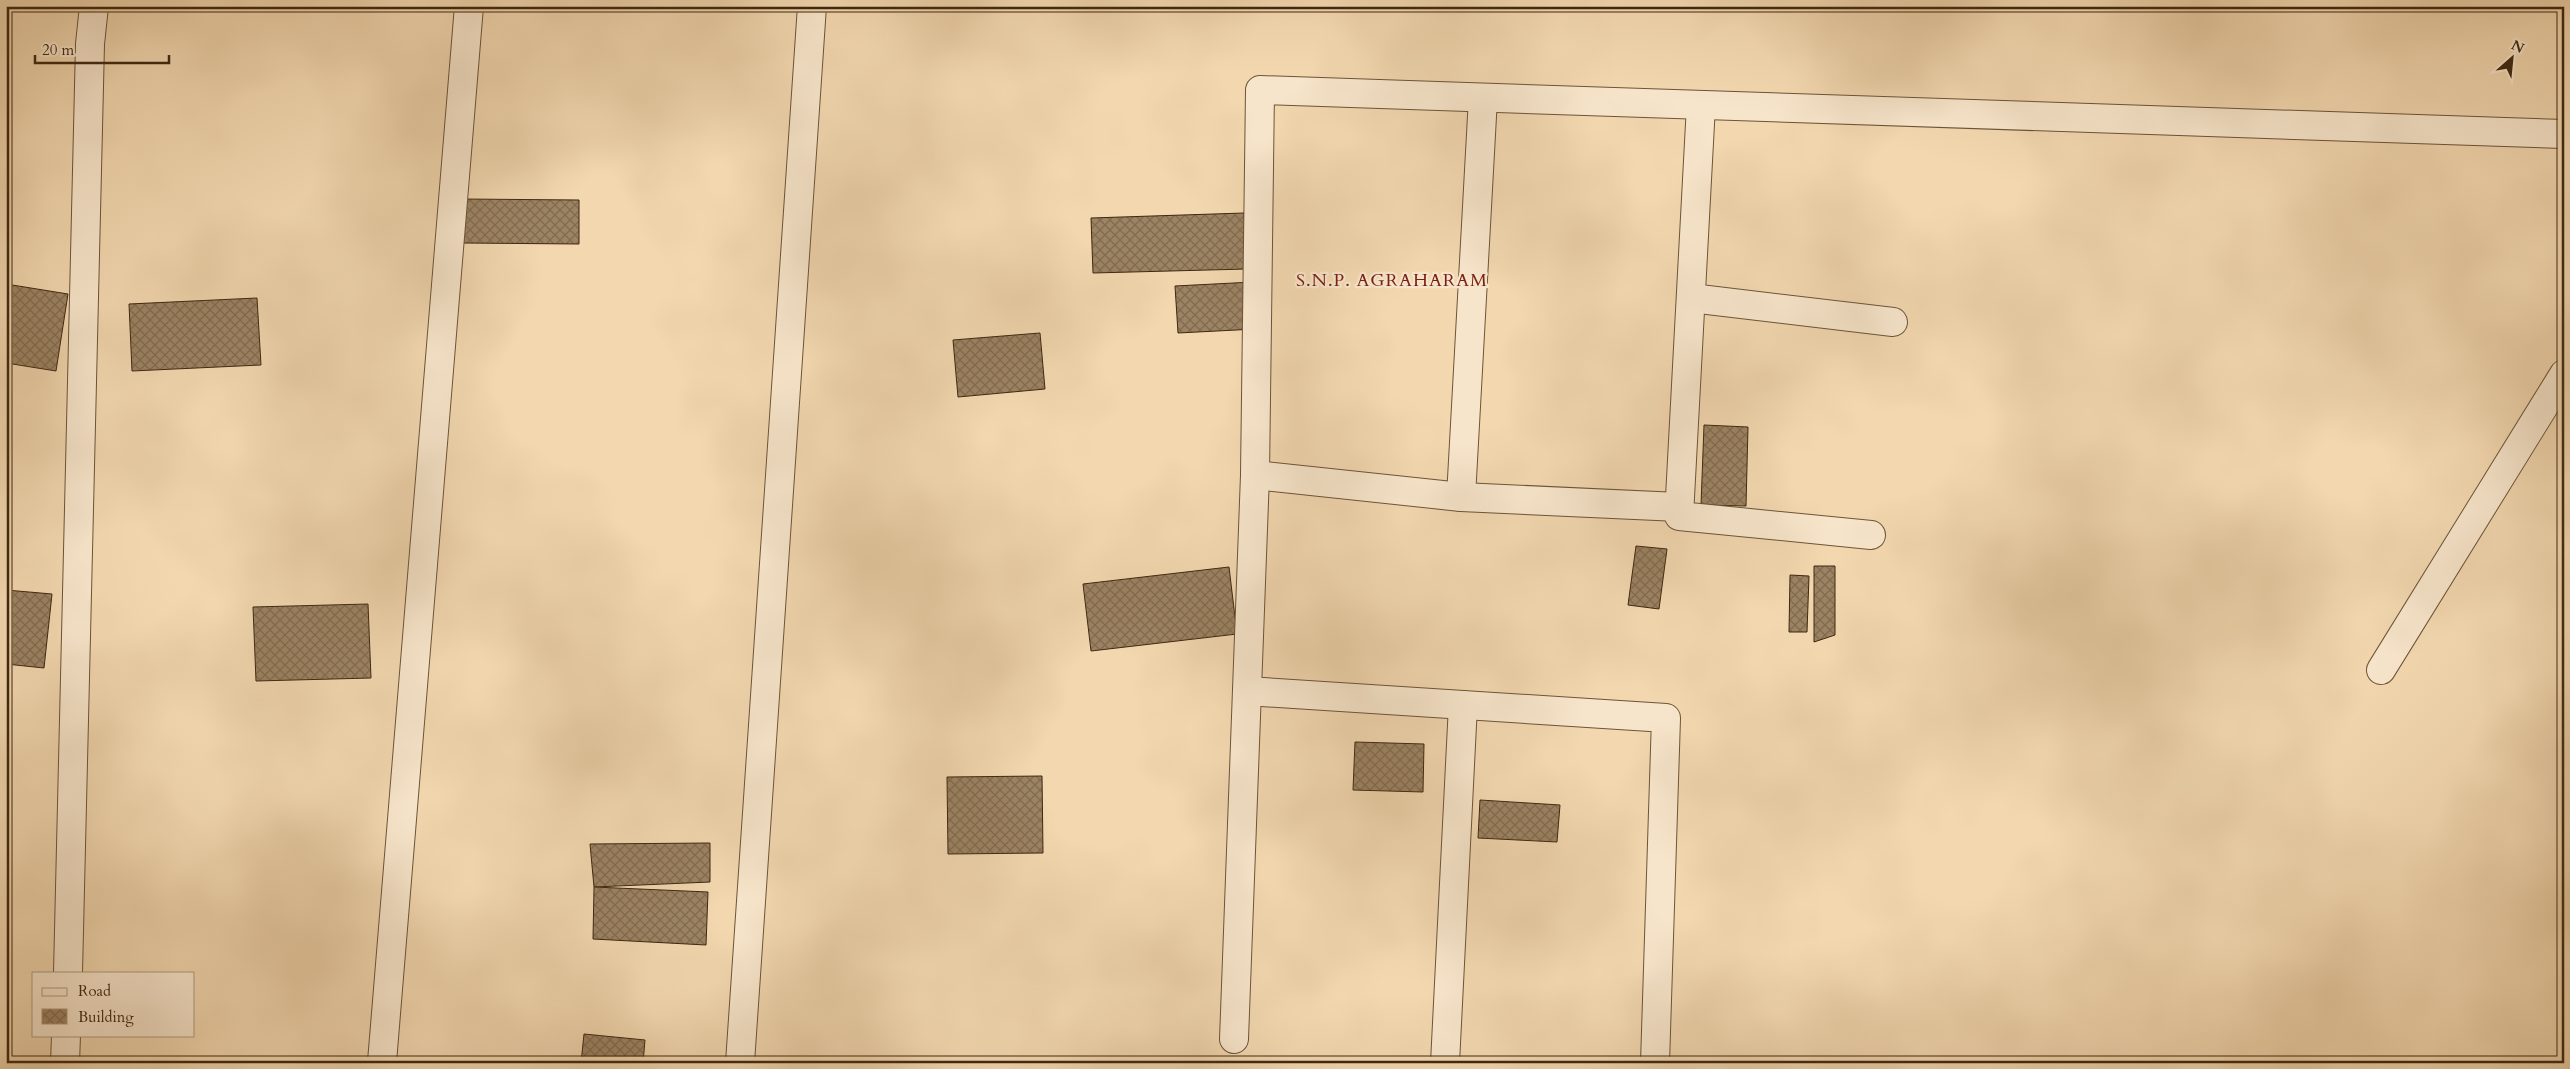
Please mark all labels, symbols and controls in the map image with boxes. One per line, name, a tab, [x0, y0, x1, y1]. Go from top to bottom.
scale bar	[35, 32, 169, 64]
north arrow	[2488, 32, 2538, 82]
text: N	[2508, 36, 2527, 58]
text: 20 m	[42, 40, 74, 60]
district label: S.N.P. AGRAHARAM	[1296, 268, 1488, 293]
legend	[32, 972, 195, 1036]
text: Road	[78, 981, 111, 1001]
text: Building	[78, 1007, 134, 1027]

